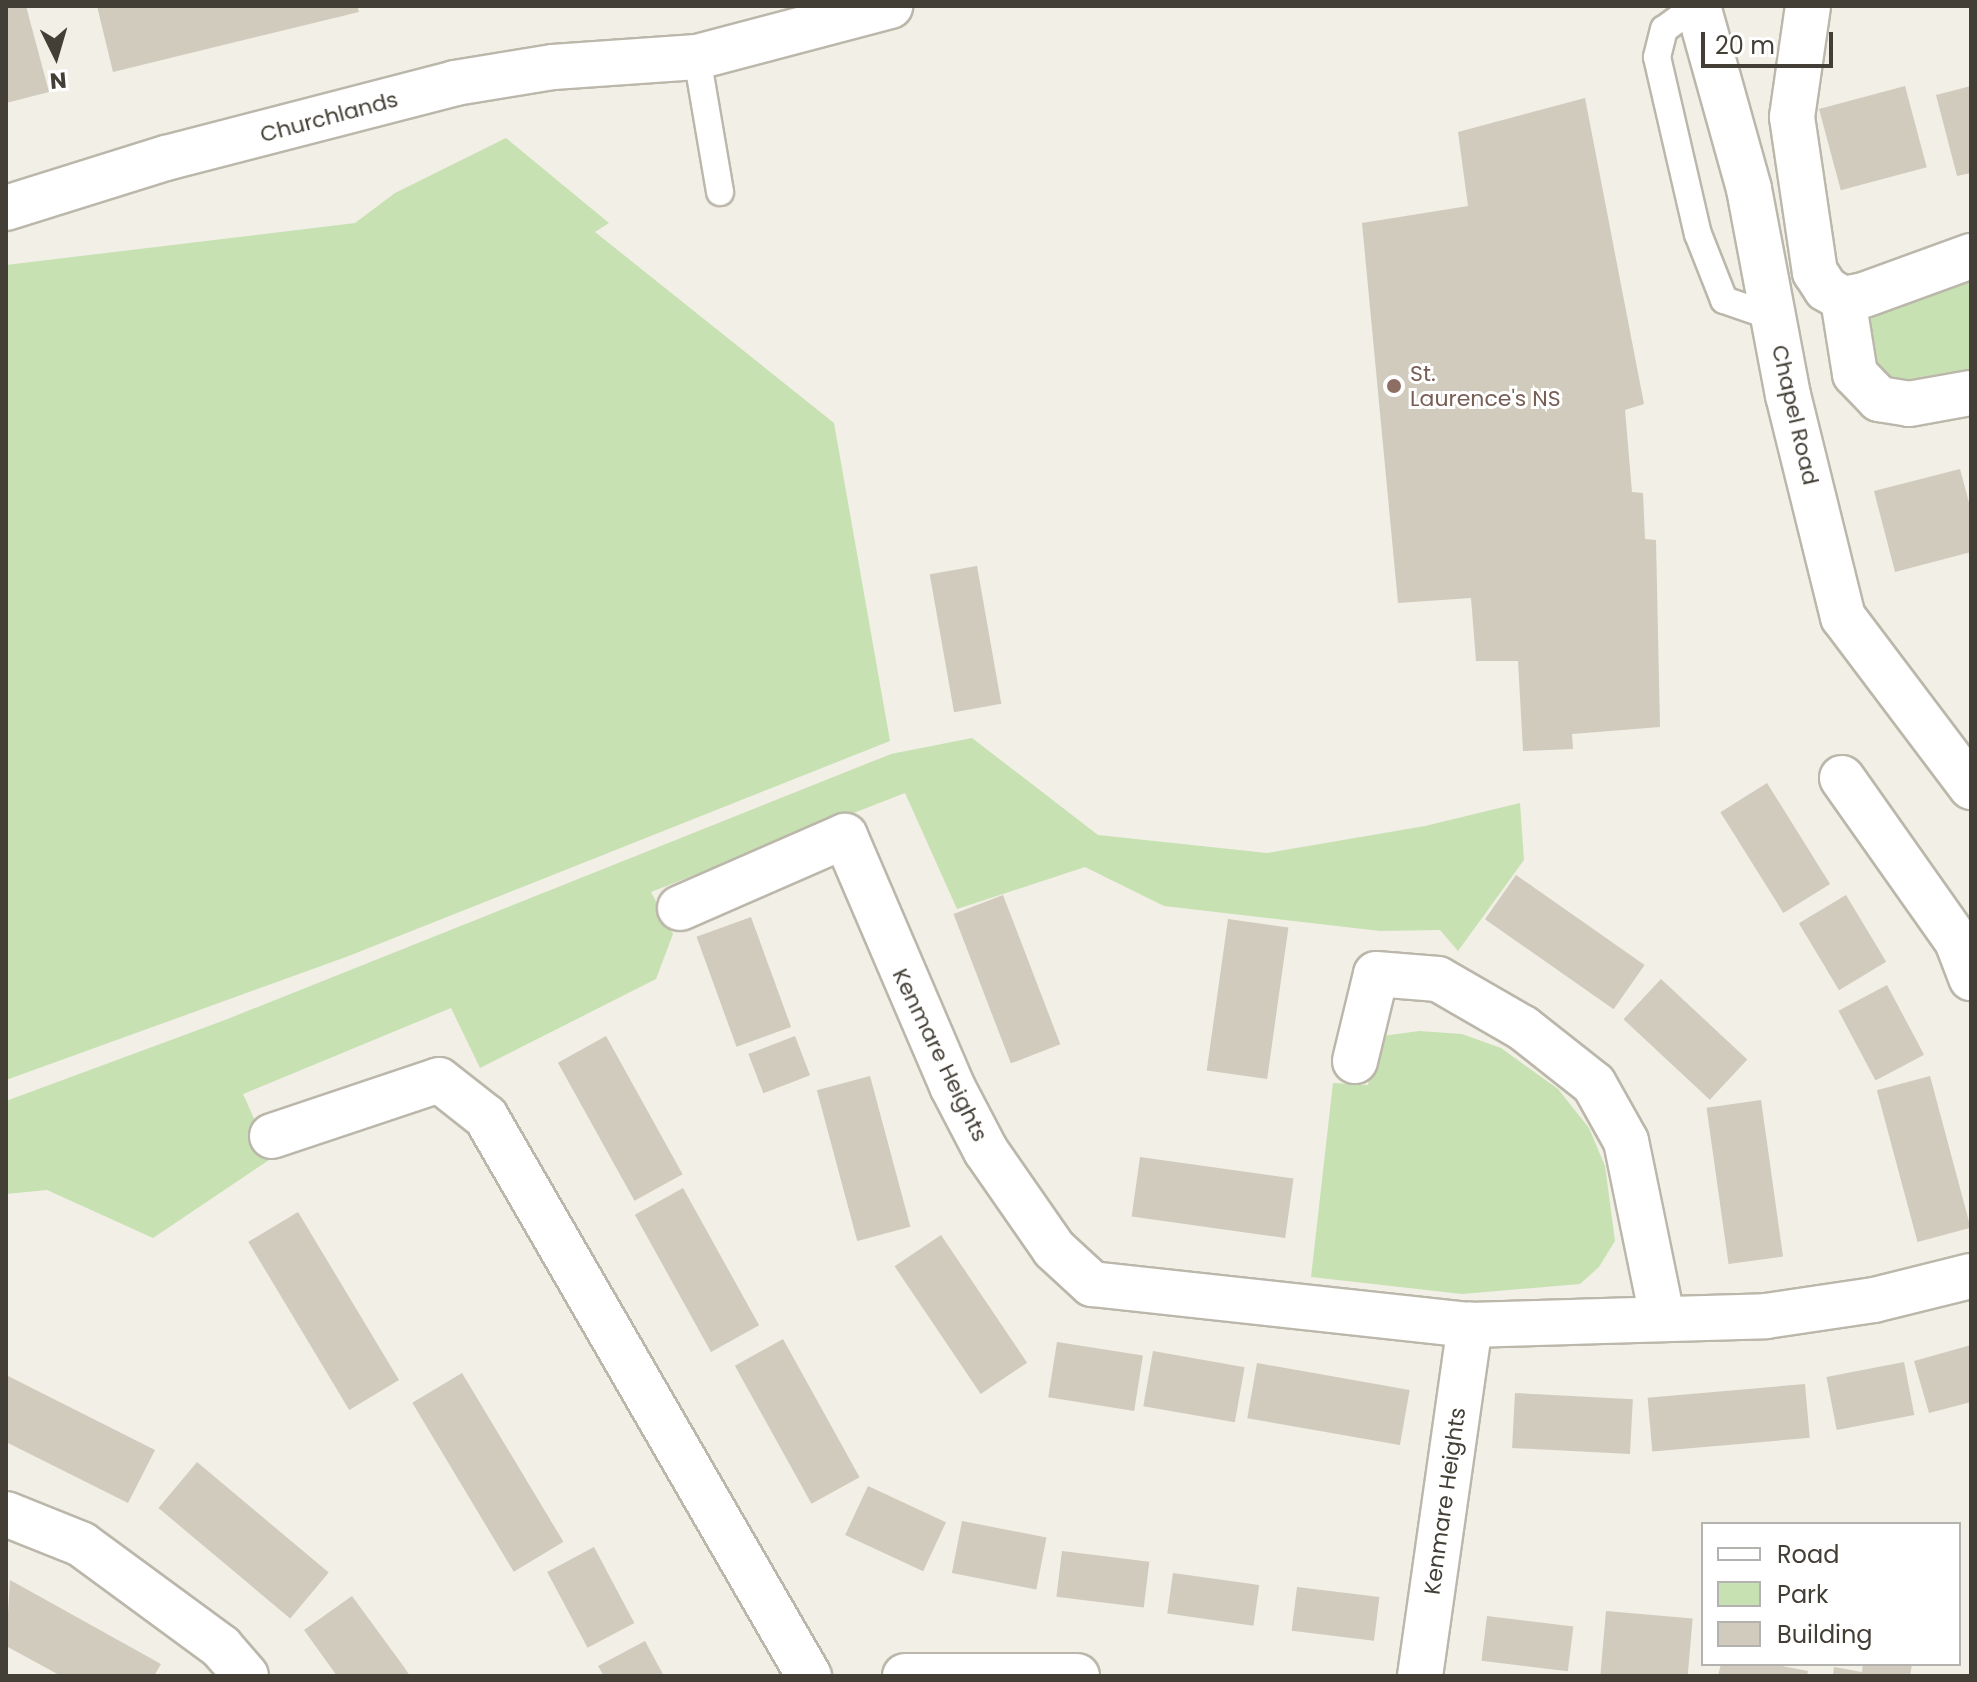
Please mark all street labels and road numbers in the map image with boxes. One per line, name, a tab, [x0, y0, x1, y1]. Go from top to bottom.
street label: Churchlands	[257, 86, 401, 148]
street label: Chapel Road	[1766, 342, 1824, 488]
street label: Kenmare Heights	[887, 964, 993, 1146]
street label: Kenmare Heights	[1419, 1406, 1471, 1596]

